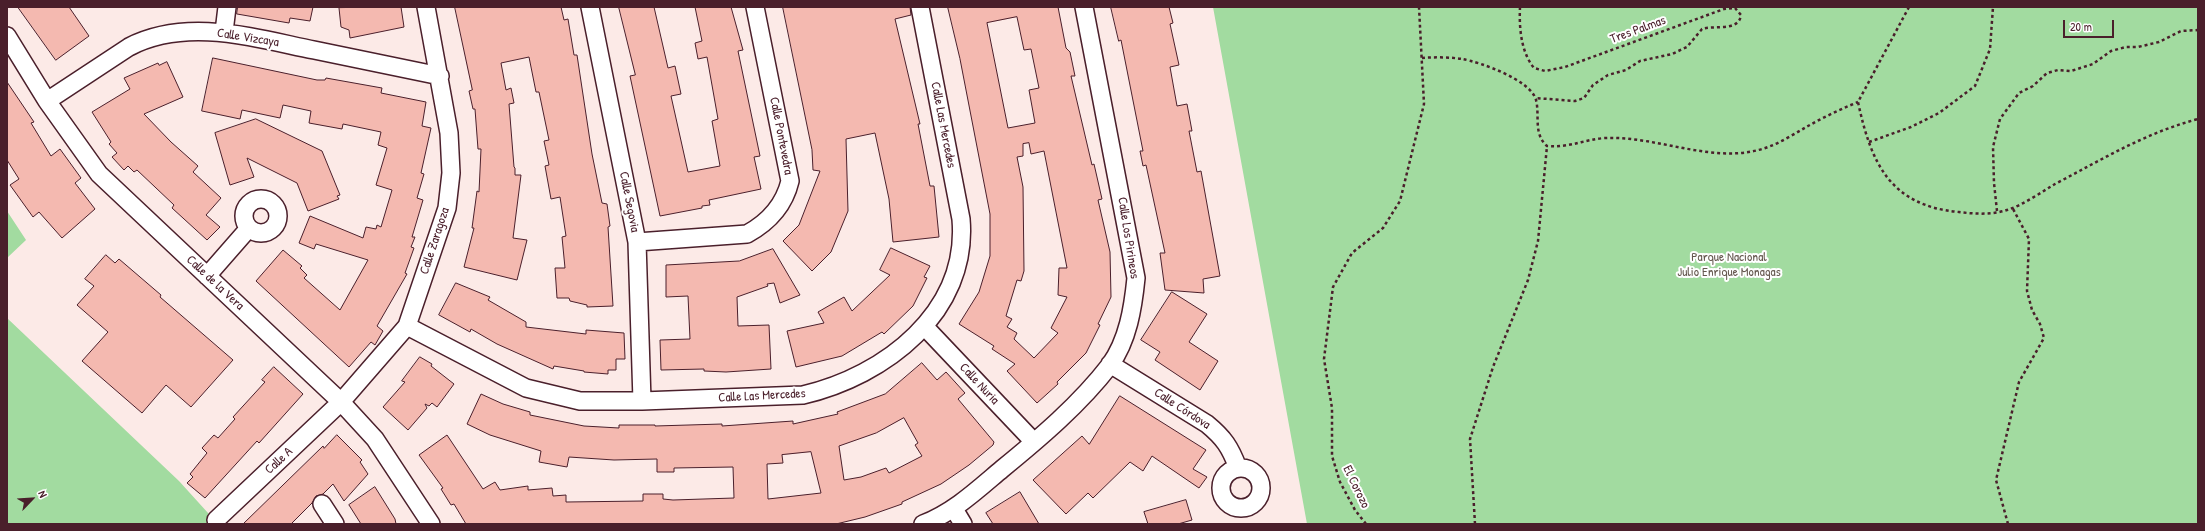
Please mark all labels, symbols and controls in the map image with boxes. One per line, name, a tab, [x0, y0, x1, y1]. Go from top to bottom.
scale bar	[2065, 12, 2116, 38]
street label: Tres Palmas	[1608, 13, 1668, 47]
text: 20 m	[2070, 18, 2092, 35]
street label: Calle Vizcaya	[216, 25, 280, 51]
street label: Calle Las Mercedes	[927, 81, 959, 169]
street label: Calle Pontevedra	[766, 96, 796, 176]
street label: Calle Segovia	[615, 170, 643, 234]
street label: Calle Los Pirineos	[1114, 196, 1142, 280]
street label: Calle Zaragoza	[417, 206, 453, 276]
park label: Parque Nacional Julio Enrique Monagas	[1677, 250, 1781, 281]
street label: Calle de la Vera	[183, 252, 247, 314]
street label: Calle Nuria	[956, 360, 1002, 408]
street label: Calle Córdova	[1151, 385, 1213, 433]
street label: Calle Las Mercedes	[718, 386, 806, 406]
street label: Calle A	[262, 444, 296, 478]
street label: El Corozo	[1339, 463, 1373, 511]
north arrow	[12, 479, 52, 519]
text: N	[35, 488, 50, 500]

